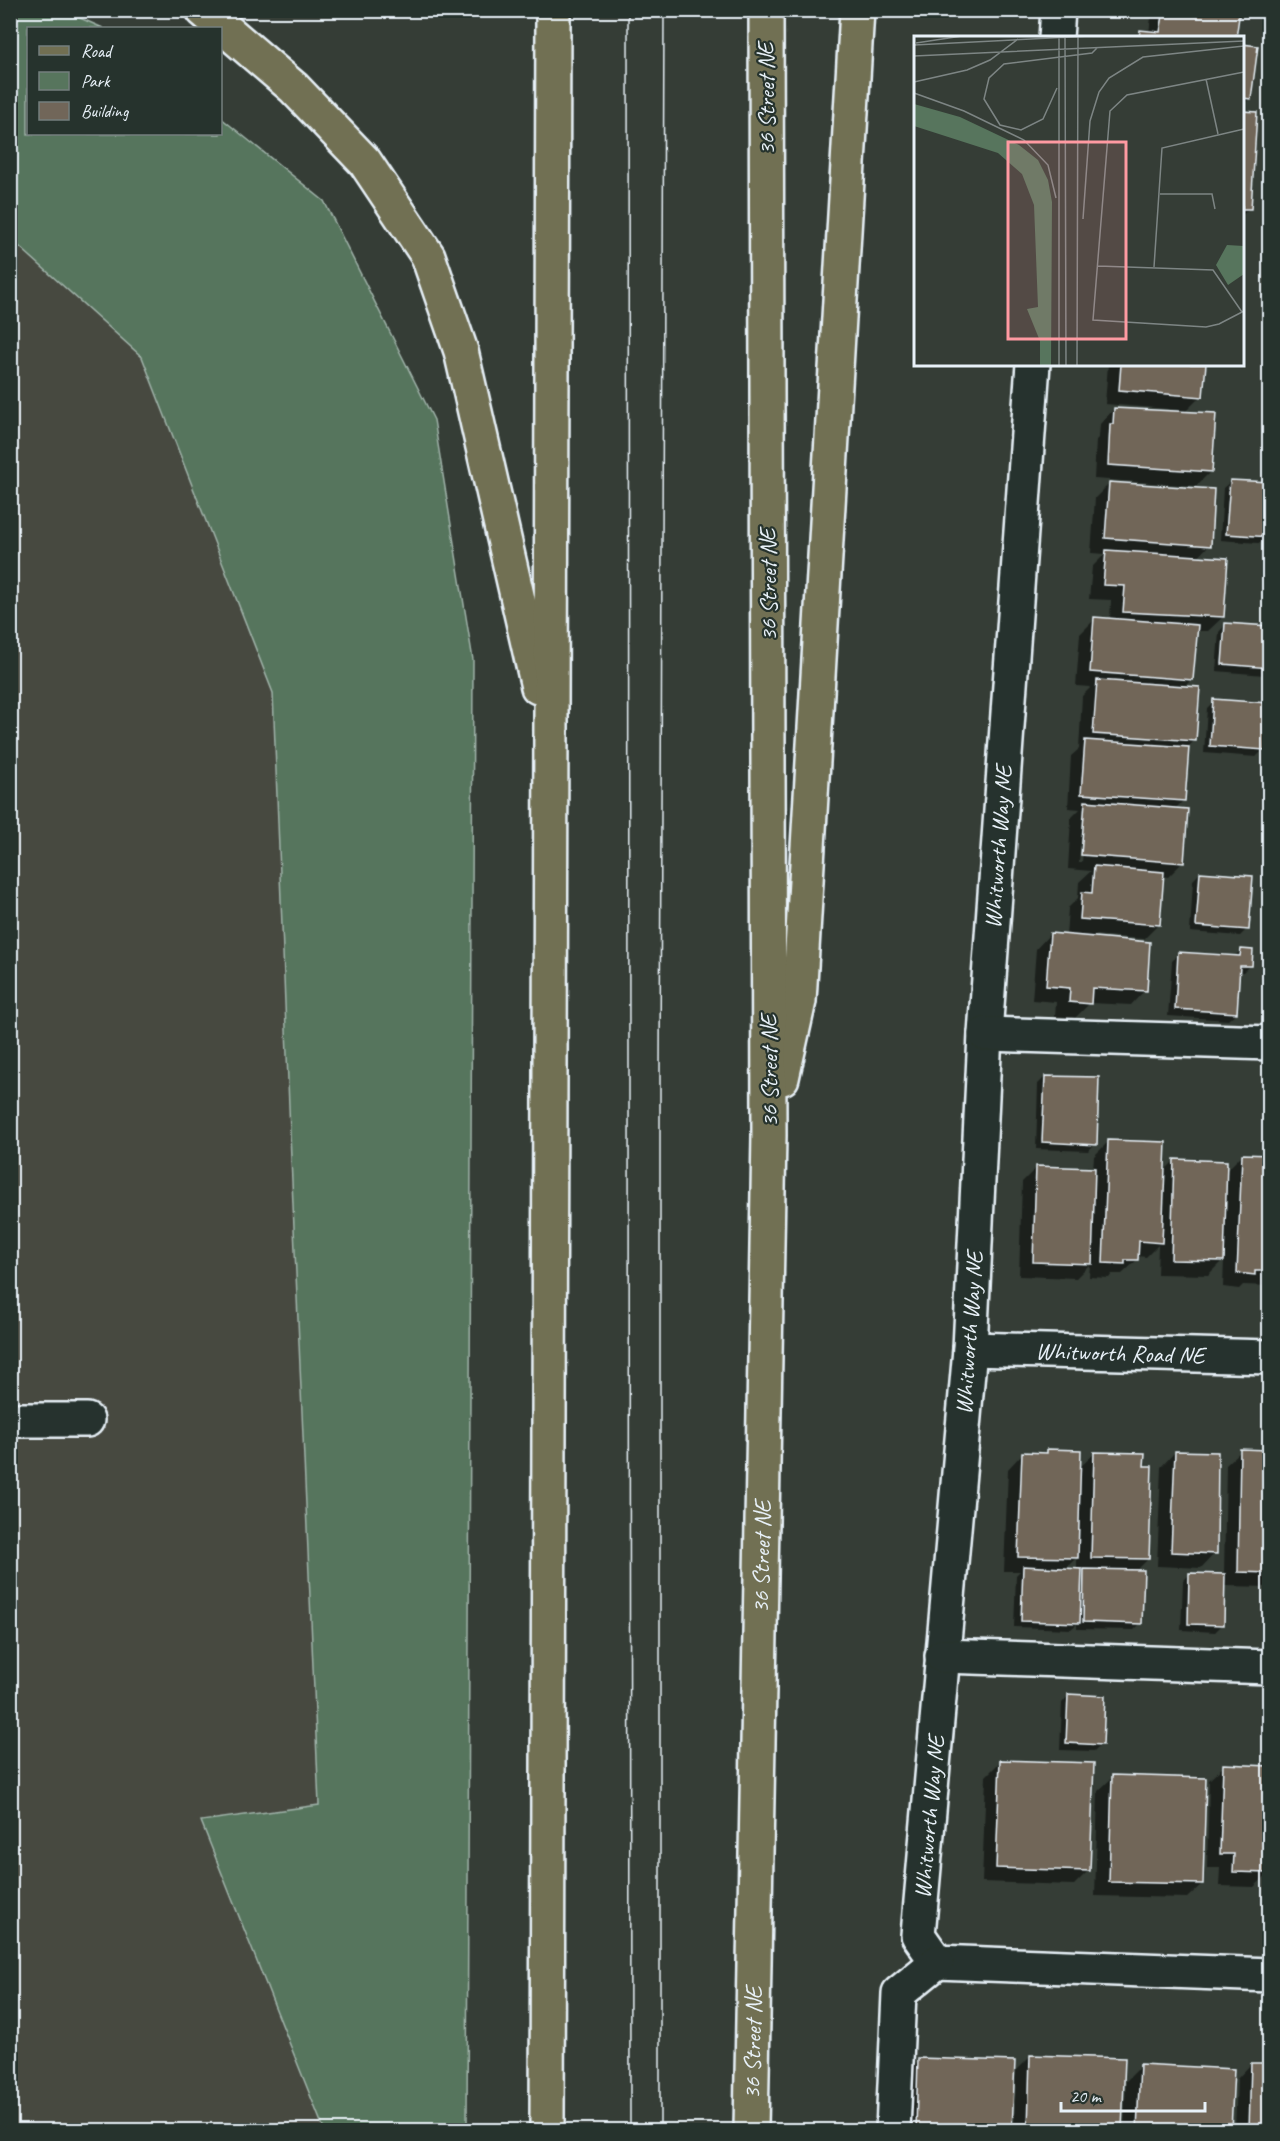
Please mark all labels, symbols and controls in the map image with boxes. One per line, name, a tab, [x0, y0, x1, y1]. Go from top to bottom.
legend	[27, 27, 222, 135]
inset map	[914, 36, 1244, 366]
street label: 36 Street NE	[751, 39, 781, 155]
text: Road	[81, 40, 114, 62]
text: Park	[81, 70, 111, 92]
text: Building	[81, 100, 130, 122]
street label: 36 Street NE	[753, 525, 783, 641]
street label: Whitworth Way NE	[977, 761, 1019, 929]
street label: 36 Street NE	[754, 1011, 784, 1127]
street label: Whitworth Way NE	[948, 1247, 990, 1415]
street label: Whitworth Road NE	[1035, 1336, 1208, 1370]
street label: 36 Street NE	[745, 1497, 777, 1614]
street label: Whitworth Way NE	[907, 1731, 951, 1900]
street label: 36 Street NE	[737, 1983, 769, 2100]
scale bar	[1061, 2075, 1205, 2113]
text: 20 m	[1070, 2085, 1103, 2107]

